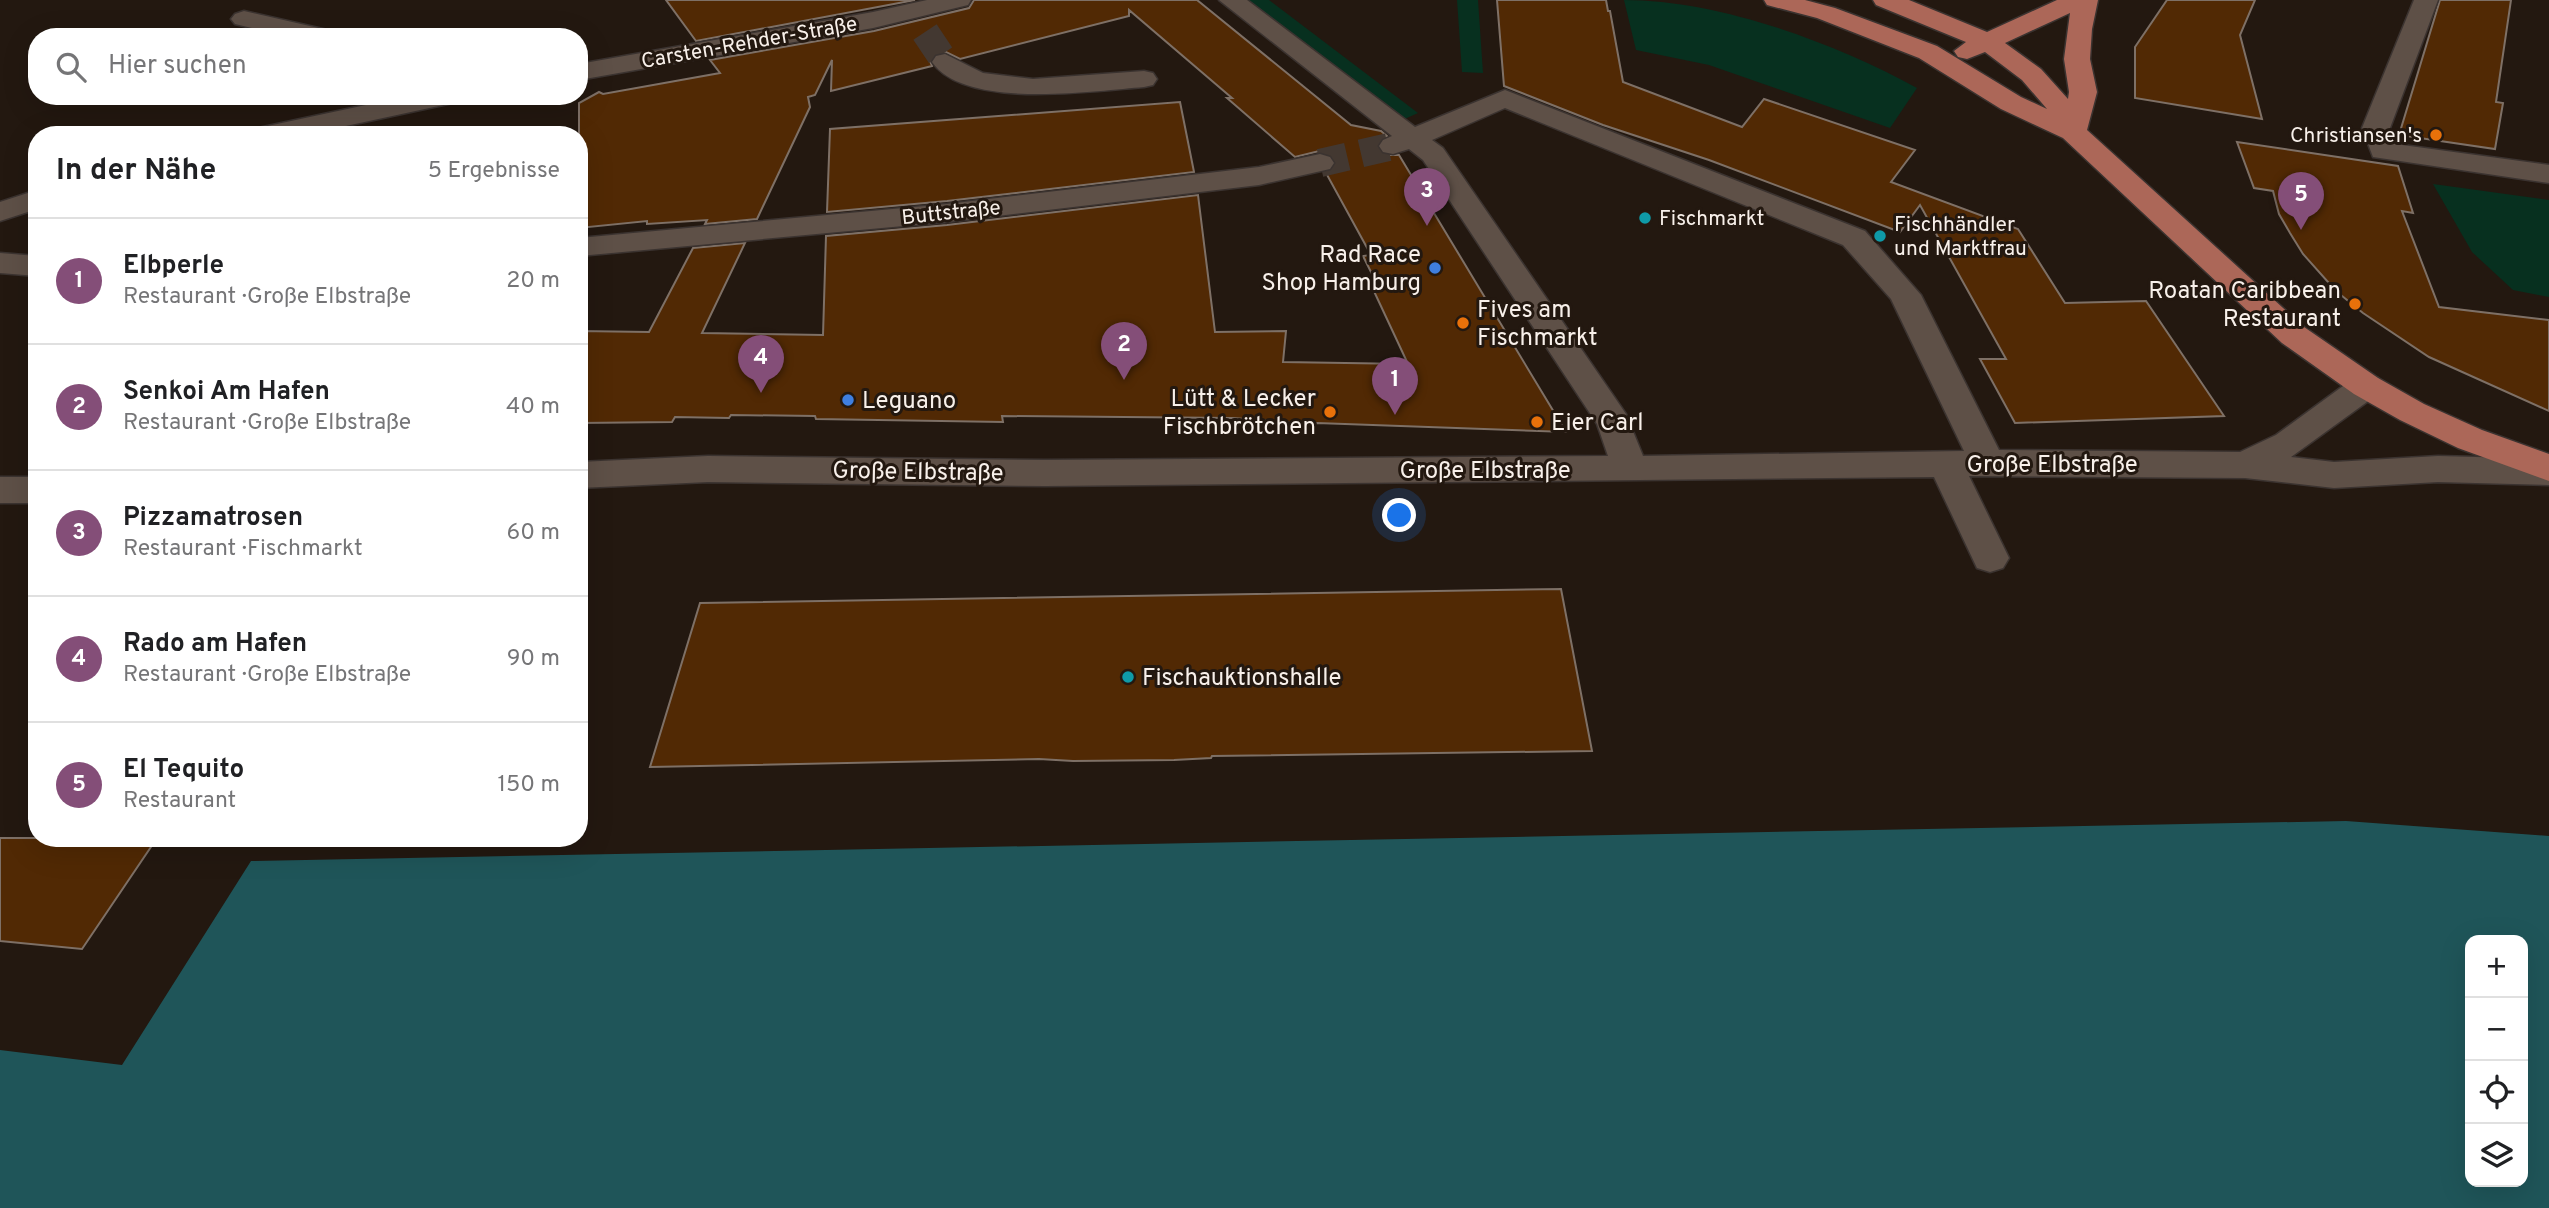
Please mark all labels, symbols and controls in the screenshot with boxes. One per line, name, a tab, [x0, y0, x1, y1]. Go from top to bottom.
street label: Carsten-Rehder-Straße	[639, 11, 859, 76]
search box	[28, 28, 588, 105]
icon: search	[52, 48, 90, 86]
text: Hier suchen	[108, 50, 247, 83]
place label: Christiansen's	[2290, 123, 2422, 150]
marker: Christiansen's	[2428, 127, 2444, 143]
text: In der Nähe	[56, 153, 216, 190]
text: 5 Ergebnisse	[428, 157, 560, 186]
pin: 3	[1404, 168, 1450, 226]
pin: 5	[2278, 172, 2324, 230]
street label: Buttstraße	[900, 195, 1002, 232]
place label: Fischmarkt	[1659, 206, 1765, 233]
marker: Fischmarkt	[1637, 210, 1653, 226]
place label: Fischhändler und Marktfrau	[1894, 212, 2027, 263]
marker: Fischhändler und Marktfrau	[1872, 228, 1888, 244]
place label: Rad Race Shop Hamburg	[1262, 241, 1421, 299]
text: Elbperle	[123, 250, 224, 283]
marker: Rad Race Shop Hamburg	[1427, 260, 1443, 276]
text: 1	[74, 267, 84, 296]
text: 20 m	[506, 267, 560, 296]
place label: Roatan Caribbean Restaurant	[2148, 277, 2341, 335]
text: Restaurant · Große Elbstraße	[123, 283, 411, 312]
place label: Fives am Fischmarkt	[1477, 296, 1598, 354]
marker: Roatan Caribbean Restaurant	[2347, 296, 2363, 312]
marker: Fives am Fischmarkt	[1455, 315, 1471, 331]
pin: 2	[1101, 322, 1147, 380]
pin: 4	[738, 335, 784, 393]
pin: 1	[1372, 357, 1418, 415]
text: Senkoi Am Hafen	[123, 376, 330, 409]
place label: Lütt & Lecker Fischbrötchen	[1163, 385, 1316, 443]
place label: Leguano	[862, 387, 956, 417]
marker: Leguano	[840, 392, 856, 408]
text: 2	[72, 393, 86, 422]
text: 40 m	[506, 393, 560, 422]
marker: Lütt & Lecker Fischbrötchen	[1322, 404, 1338, 420]
text: Restaurant · Große Elbstraße	[123, 409, 411, 438]
place label: Eier Carl	[1551, 409, 1644, 439]
marker: Eier Carl	[1529, 414, 1545, 430]
street label: Große Elbstraße	[1966, 451, 2138, 481]
street label: Große Elbstraße	[832, 457, 1004, 489]
street label: Große Elbstraße	[1399, 457, 1571, 487]
your location	[1382, 498, 1416, 532]
text: Pizzamatrosen	[123, 502, 303, 535]
text: 3	[72, 519, 86, 548]
text: 60 m	[507, 519, 560, 548]
text: Restaurant · Fischmarkt	[123, 535, 363, 564]
text: Rado am Hafen	[123, 628, 307, 661]
text: 4	[72, 645, 86, 674]
text: 90 m	[507, 645, 560, 674]
text: Restaurant · Große Elbstraße	[123, 661, 411, 690]
place label: Fischauktionshalle	[1142, 664, 1341, 694]
marker: Fischauktionshalle	[1120, 669, 1136, 685]
text: El Tequito	[123, 754, 244, 787]
text: 5	[72, 771, 86, 800]
text: 150 m	[498, 771, 560, 800]
text: Restaurant	[123, 787, 236, 816]
map controls	[2465, 935, 2528, 1187]
button: +	[2465, 935, 2528, 998]
button: −	[2465, 998, 2528, 1061]
button: locate	[2465, 1061, 2528, 1124]
button: layers	[2465, 1124, 2528, 1187]

